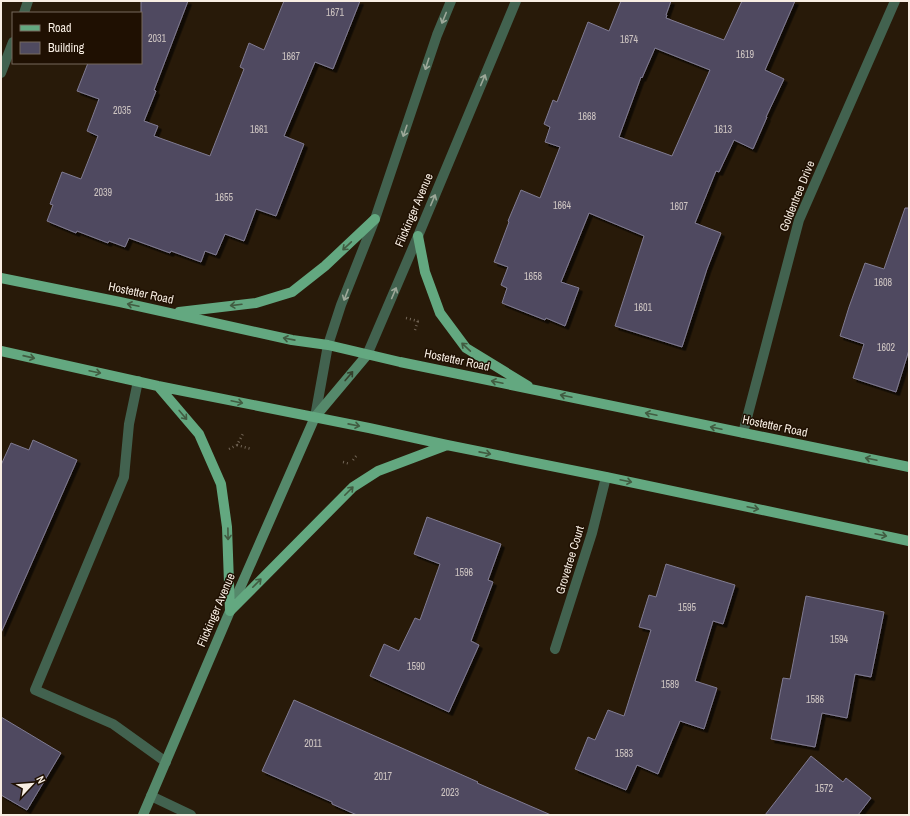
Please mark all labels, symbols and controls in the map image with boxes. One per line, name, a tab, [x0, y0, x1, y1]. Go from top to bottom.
house number: 1671	[326, 6, 345, 19]
one-way arrow	[440, 11, 447, 23]
legend	[12, 12, 142, 64]
text: Road	[48, 20, 72, 36]
house number: 2031	[148, 32, 167, 45]
house number: 1674	[620, 33, 639, 46]
text: Building	[48, 40, 85, 56]
house number: 1619	[736, 48, 755, 61]
house number: 1667	[282, 50, 301, 63]
one-way arrow	[423, 58, 431, 70]
one-way arrow	[480, 74, 488, 86]
house number: 2035	[113, 104, 132, 117]
house number: 1668	[578, 110, 597, 123]
house number: 1661	[250, 123, 269, 136]
house number: 1613	[714, 123, 733, 136]
one-way arrow	[401, 124, 408, 137]
street label: Goldentree Drive	[776, 158, 818, 234]
street label: Flickinger Avenue	[391, 171, 437, 249]
house number: 2039	[94, 186, 113, 199]
house number: 1655	[215, 191, 234, 204]
one-way arrow	[430, 194, 438, 206]
house number: 1664	[553, 199, 572, 212]
house number: 1607	[670, 200, 689, 213]
one-way arrow	[342, 241, 352, 251]
house number: 1658	[524, 270, 543, 283]
house number: 1608	[874, 276, 893, 289]
street label: Hostetter Road	[107, 278, 175, 308]
one-way arrow	[390, 287, 398, 299]
one-way arrow	[341, 288, 349, 300]
one-way arrow	[127, 300, 140, 308]
house number: 1601	[634, 301, 653, 314]
one-way arrow	[230, 302, 243, 309]
one-way arrow	[283, 334, 296, 342]
house number: 1602	[877, 341, 896, 354]
one-way arrow	[461, 342, 471, 352]
street label: Hostetter Road	[423, 345, 491, 375]
one-way arrow	[22, 354, 35, 362]
one-way arrow	[88, 368, 101, 376]
one-way arrow	[345, 371, 354, 382]
one-way arrow	[491, 377, 504, 385]
one-way arrow	[560, 392, 573, 400]
one-way arrow	[230, 398, 243, 406]
one-way arrow	[179, 410, 188, 421]
one-way arrow	[644, 410, 657, 418]
street label: Hostetter Road	[741, 411, 809, 441]
one-way arrow	[347, 421, 360, 429]
one-way arrow	[710, 423, 723, 431]
one-way arrow	[478, 449, 491, 457]
one-way arrow	[865, 455, 878, 463]
one-way arrow	[619, 478, 632, 486]
one-way arrow	[344, 486, 354, 496]
one-way arrow	[747, 505, 760, 513]
street label: Grovetree Court	[552, 524, 588, 596]
one-way arrow	[224, 527, 231, 540]
one-way arrow	[874, 531, 887, 539]
house number: 1596	[455, 566, 474, 579]
street label: Flickinger Avenue	[193, 571, 239, 649]
one-way arrow	[252, 578, 262, 588]
house number: 1595	[678, 601, 697, 614]
house number: 1594	[830, 633, 849, 646]
house number: 1590	[407, 660, 426, 673]
house number: 1589	[661, 678, 680, 691]
house number: 1586	[806, 693, 825, 706]
house number: 2011	[304, 737, 322, 750]
house number: 1583	[615, 747, 634, 760]
north arrow	[12, 764, 52, 804]
house number: 2017	[374, 770, 393, 783]
text: N	[33, 774, 49, 786]
house number: 1572	[815, 782, 834, 795]
house number: 2023	[441, 786, 460, 799]

